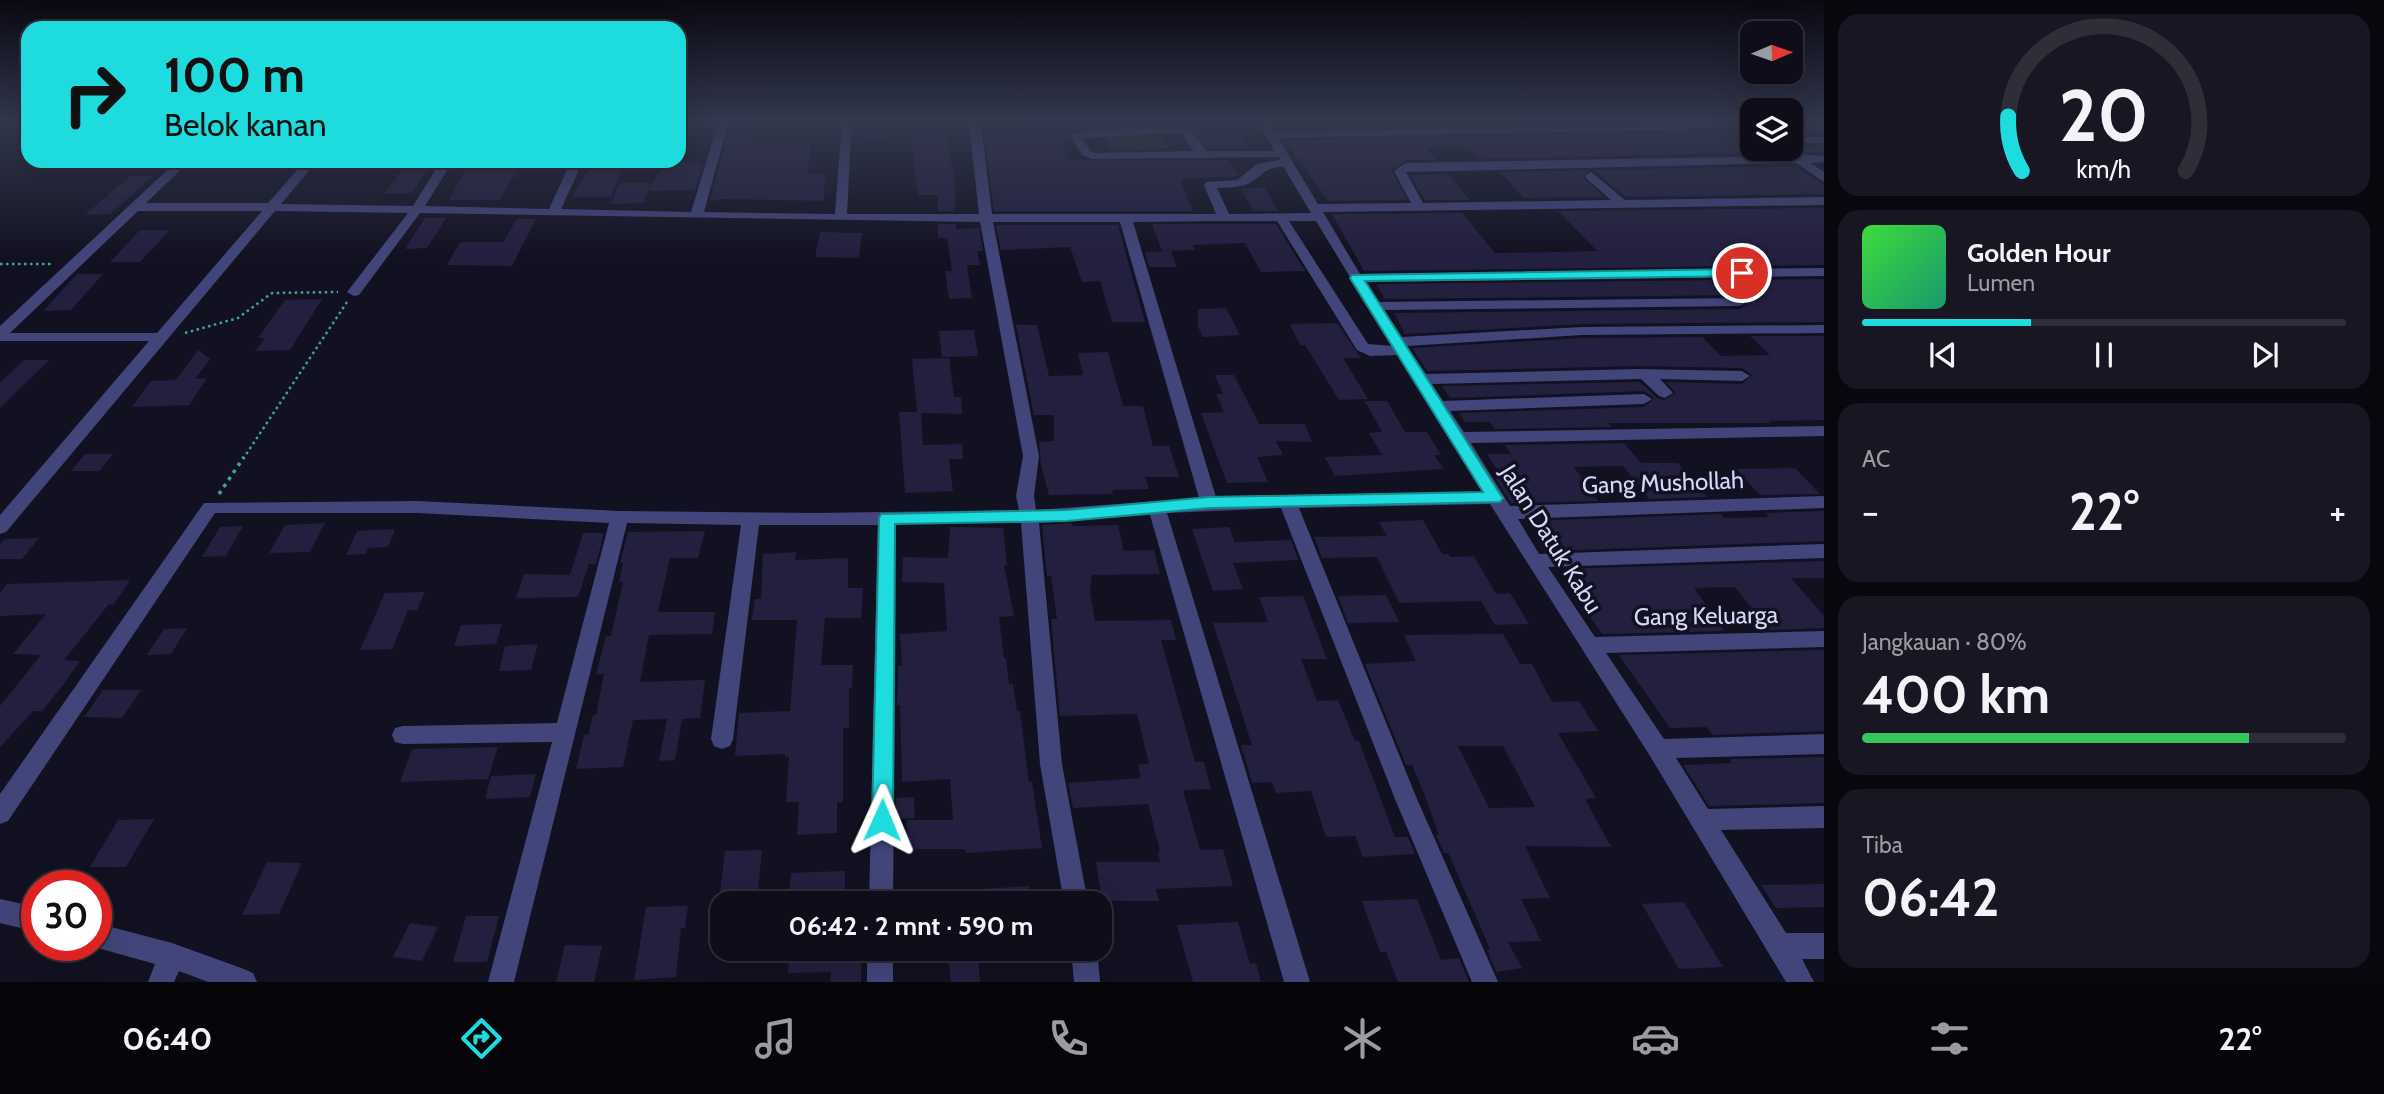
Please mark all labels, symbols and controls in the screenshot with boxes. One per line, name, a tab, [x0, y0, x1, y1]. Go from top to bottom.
north arrow	[1740, 21, 1802, 84]
map controls	[1740, 21, 1803, 161]
text: 100 m	[164, 45, 305, 104]
icon: right	[49, 49, 140, 140]
text: 20	[2059, 71, 2149, 159]
button: layers	[1740, 98, 1803, 161]
text: Belok kanan	[164, 105, 327, 144]
text: km/h	[2077, 154, 2131, 184]
text: Golden Hour	[1967, 237, 2110, 269]
pin	[1712, 243, 1772, 303]
icon: arrive	[1723, 254, 1761, 292]
text: Lumen	[1967, 269, 2035, 297]
icon: previous	[1924, 336, 1962, 374]
icon: pause	[2085, 336, 2123, 374]
icon: next	[2246, 336, 2284, 374]
text: AC	[1862, 445, 1890, 473]
street label: Jalan Datuk Kabu	[1494, 458, 1609, 618]
street label: Gang Mushollah	[1581, 465, 1745, 500]
text: 22°	[2069, 480, 2139, 543]
text: −	[1862, 488, 1879, 535]
text: +	[2329, 488, 2346, 535]
street label: Gang Keluarga	[1634, 600, 1779, 631]
text: Jangkauan · 80%	[1862, 628, 2027, 656]
text: 400 km	[1862, 663, 2050, 726]
position arrow	[845, 783, 919, 857]
text: Tiba	[1862, 831, 1903, 859]
text: 06:42	[1862, 866, 1999, 929]
speed limit sign: 30	[21, 870, 112, 961]
text: 06:42 · 2 mnt · 590 m	[789, 910, 1033, 942]
icon: directions	[457, 1014, 506, 1063]
icon: music	[751, 1014, 800, 1063]
icon: phone	[1044, 1014, 1093, 1063]
icon: climate	[1338, 1014, 1387, 1063]
icon: car	[1631, 1014, 1680, 1063]
icon: filters	[1925, 1014, 1974, 1063]
text: 06:40	[122, 1019, 212, 1058]
text: 22°	[2218, 1019, 2262, 1058]

